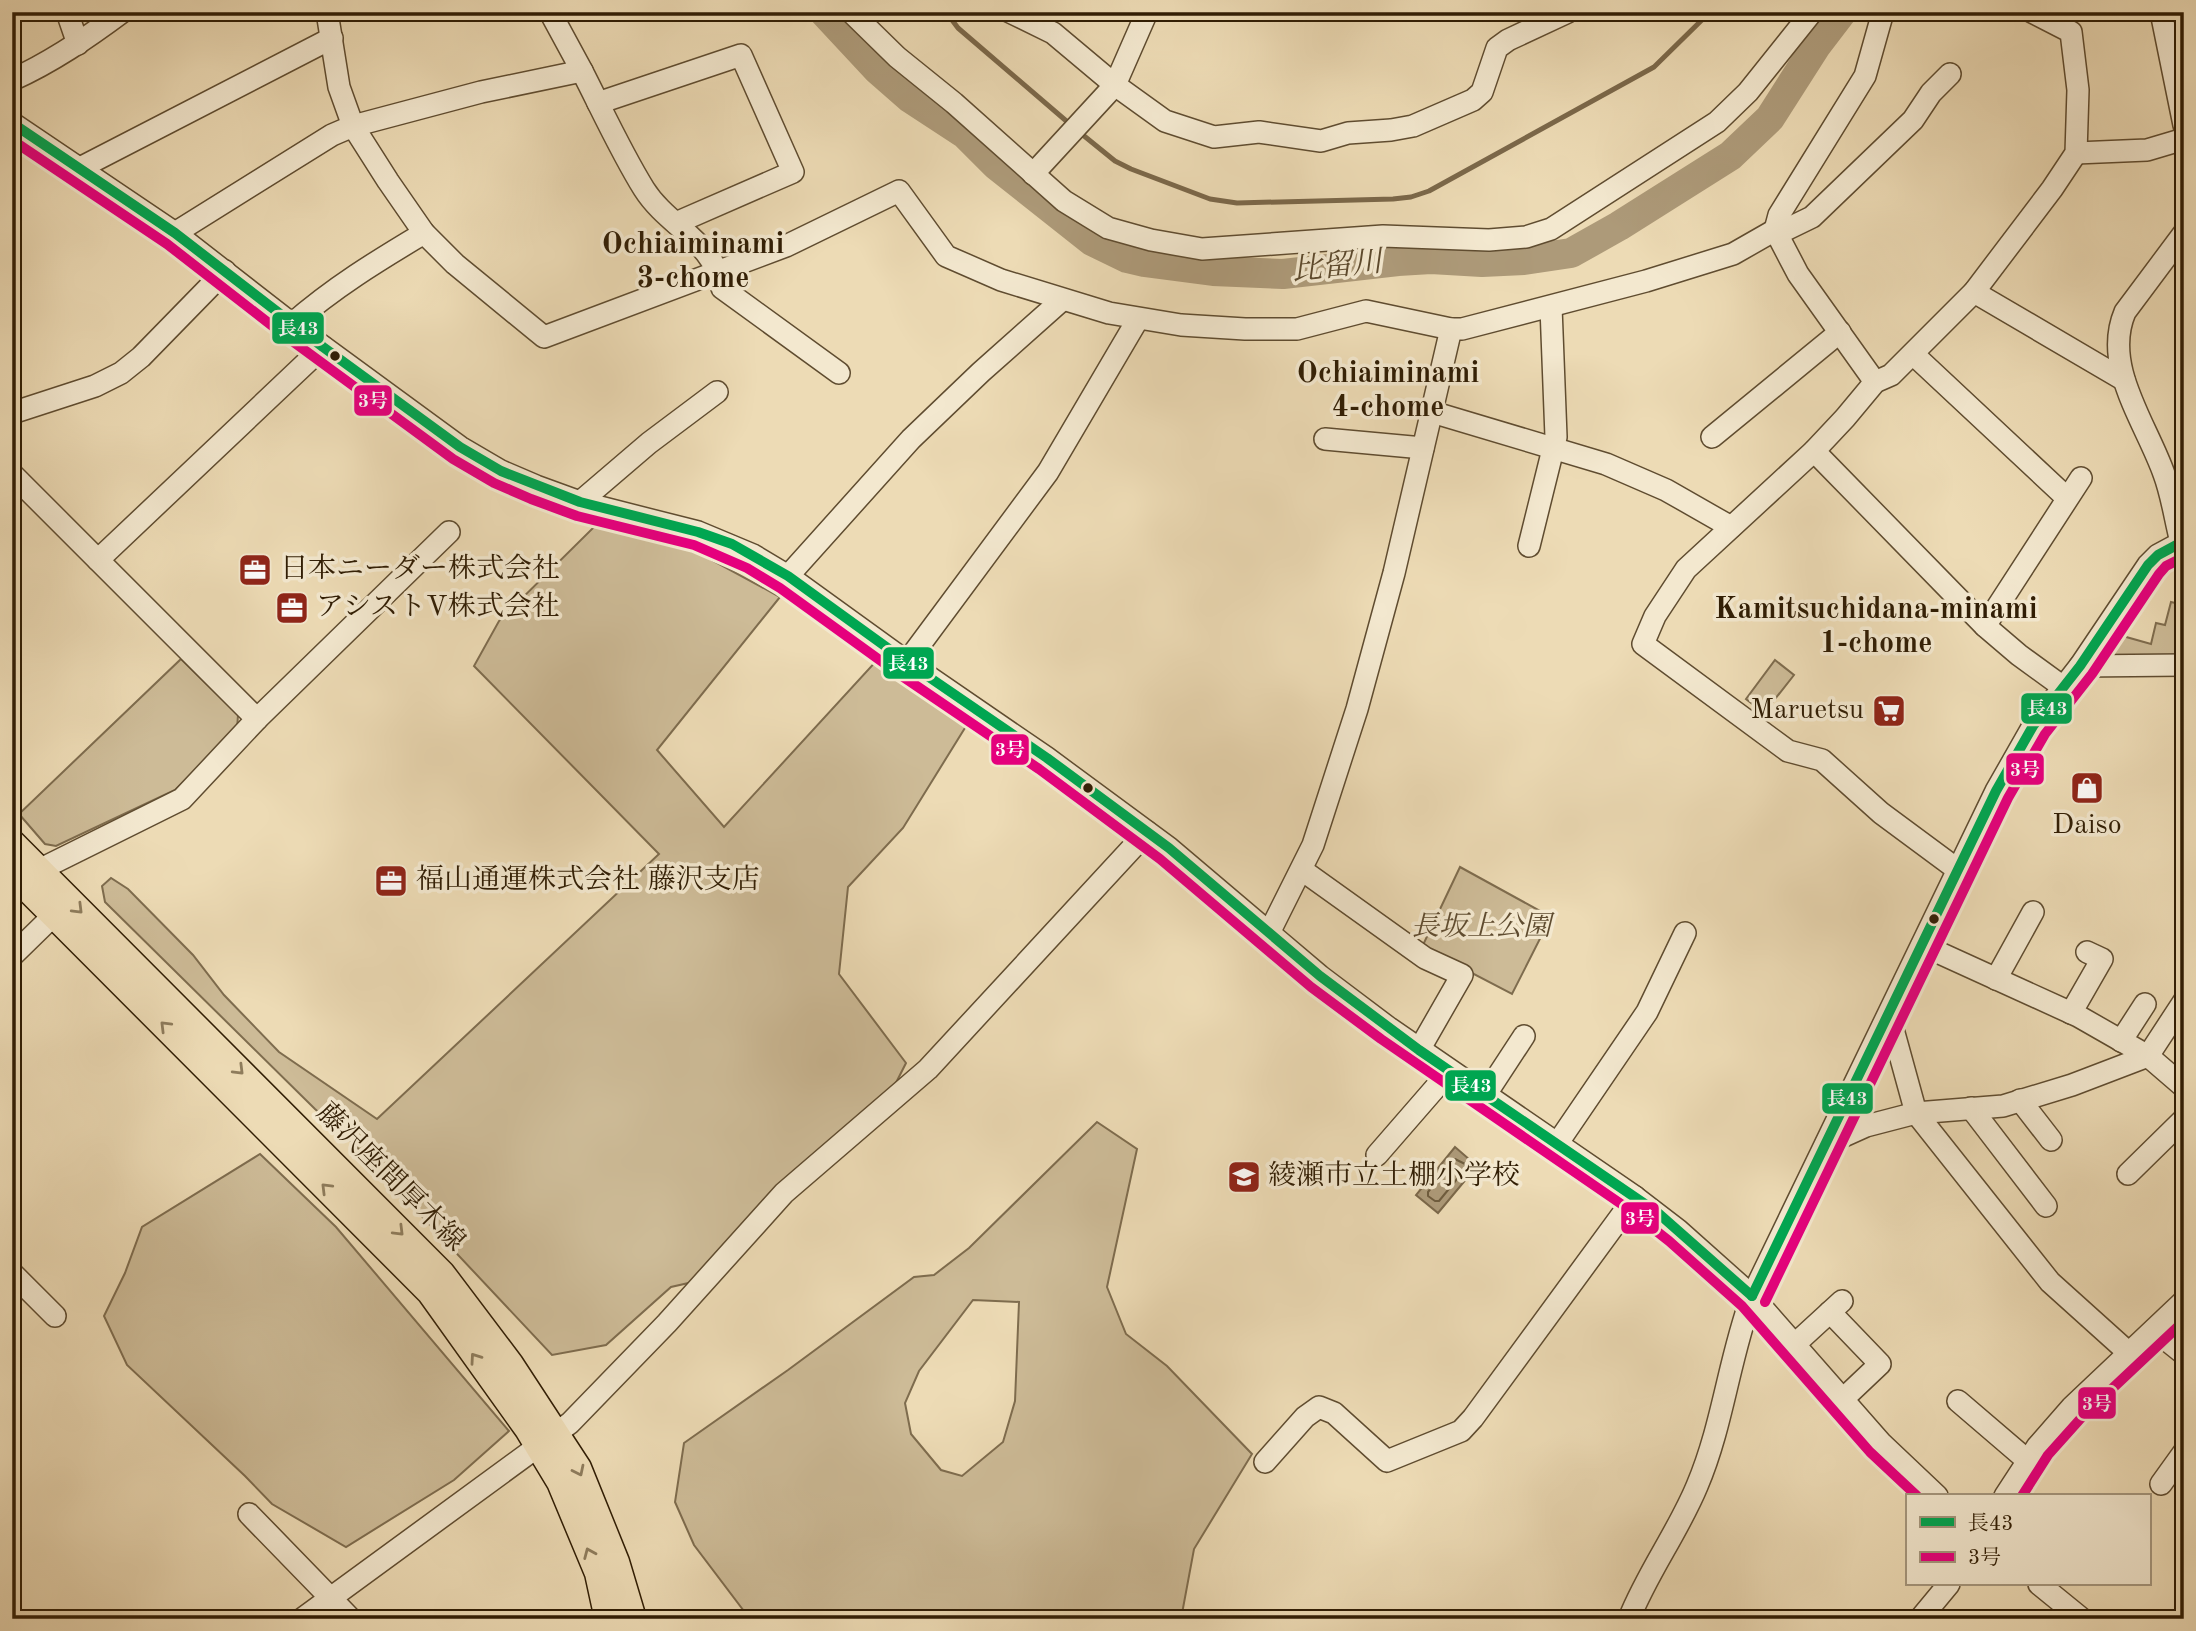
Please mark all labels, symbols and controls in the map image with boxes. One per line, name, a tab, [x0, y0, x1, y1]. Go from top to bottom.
district label: Ochiaiminami 3-chome	[602, 230, 784, 294]
water label: 比留川	[1290, 244, 1386, 287]
line badge: 長43	[271, 311, 325, 345]
text: 長43	[277, 318, 319, 340]
unlabelled marker	[328, 349, 342, 363]
district label: Ochiaiminami 4-chome	[1297, 359, 1479, 423]
line badge: 3号	[353, 384, 393, 417]
text: 3号	[358, 390, 388, 412]
office icon: 日本ニーダー株式会社	[236, 551, 274, 589]
place label: 日本ニーダー株式会社	[280, 553, 560, 584]
office icon: アシストV株式会社	[273, 589, 311, 627]
place label: アシストV株式会社	[316, 591, 560, 622]
district label: Kamitsuchidana-minami 1-chome	[1714, 595, 2038, 659]
line badge: 長43	[882, 646, 935, 680]
text: 長43	[887, 653, 929, 675]
supermarket icon: Maruetsu	[1870, 692, 1908, 730]
line badge: 長43	[2020, 692, 2073, 725]
place label: Maruetsu	[1750, 697, 1864, 725]
text: 長43	[2026, 698, 2068, 720]
line badge: 3号	[990, 733, 1030, 766]
text: 3号	[995, 739, 1025, 761]
line badge: 3号	[2005, 752, 2045, 786]
text: 3号	[2010, 759, 2040, 781]
shop icon: Daiso	[2068, 769, 2106, 807]
unlabelled marker	[1081, 781, 1095, 795]
place label: Daiso	[2052, 812, 2122, 840]
office icon: 福山通運株式会社 藤沢支店	[372, 862, 410, 900]
place label: 福山通運株式会社 藤沢支店	[416, 864, 760, 895]
one-way arrow	[69, 901, 82, 914]
park label: 長坂上公園	[1411, 911, 1555, 942]
unlabelled marker	[1927, 912, 1941, 926]
one-way arrow	[161, 1022, 174, 1035]
one-way arrow	[230, 1062, 243, 1075]
line badge: 長43	[1444, 1069, 1497, 1102]
text: 長43	[1450, 1075, 1492, 1097]
line badge: 長43	[1821, 1082, 1874, 1115]
text: 長43	[1826, 1088, 1868, 1110]
street label: 藤沢座間厚木線	[311, 1097, 471, 1257]
school or university icon: 綾瀬市立土棚小学校	[1225, 1158, 1263, 1196]
place label: 綾瀬市立土棚小学校	[1268, 1160, 1520, 1191]
one-way arrow	[321, 1183, 334, 1196]
line badge: 3号	[1620, 1201, 1660, 1235]
text: 3号	[1625, 1208, 1655, 1230]
one-way arrow	[391, 1223, 404, 1236]
one-way arrow	[471, 1353, 483, 1366]
line badge: 3号	[2077, 1386, 2117, 1420]
text: 3号	[2082, 1393, 2112, 1415]
one-way arrow	[571, 1464, 585, 1476]
legend	[1906, 1494, 2150, 1586]
text: 長43	[1968, 1512, 2013, 1535]
text: 3号	[1968, 1546, 2001, 1569]
one-way arrow	[584, 1548, 598, 1560]

